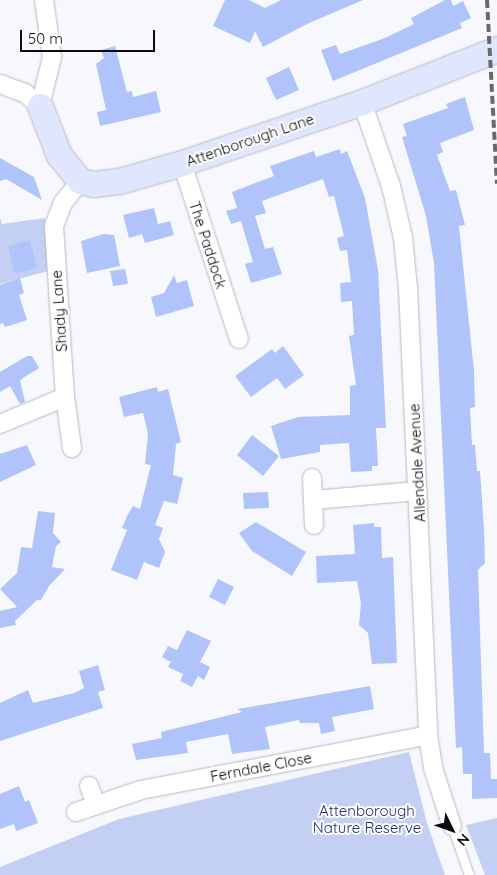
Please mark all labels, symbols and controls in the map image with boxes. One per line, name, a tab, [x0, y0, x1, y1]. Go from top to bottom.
scale bar	[22, 20, 158, 52]
text: 50 m	[28, 29, 63, 48]
street label: Attenborough Lane	[184, 110, 316, 170]
street label: The Paddock	[185, 199, 231, 291]
street label: Shady Lane	[47, 269, 71, 353]
street label: Allendale Avenue	[405, 403, 429, 523]
street label: Ferndale Close	[209, 748, 313, 786]
park label: Attenborough Nature Reserve	[313, 801, 421, 836]
north arrow	[427, 805, 477, 855]
text: N	[453, 830, 473, 850]

